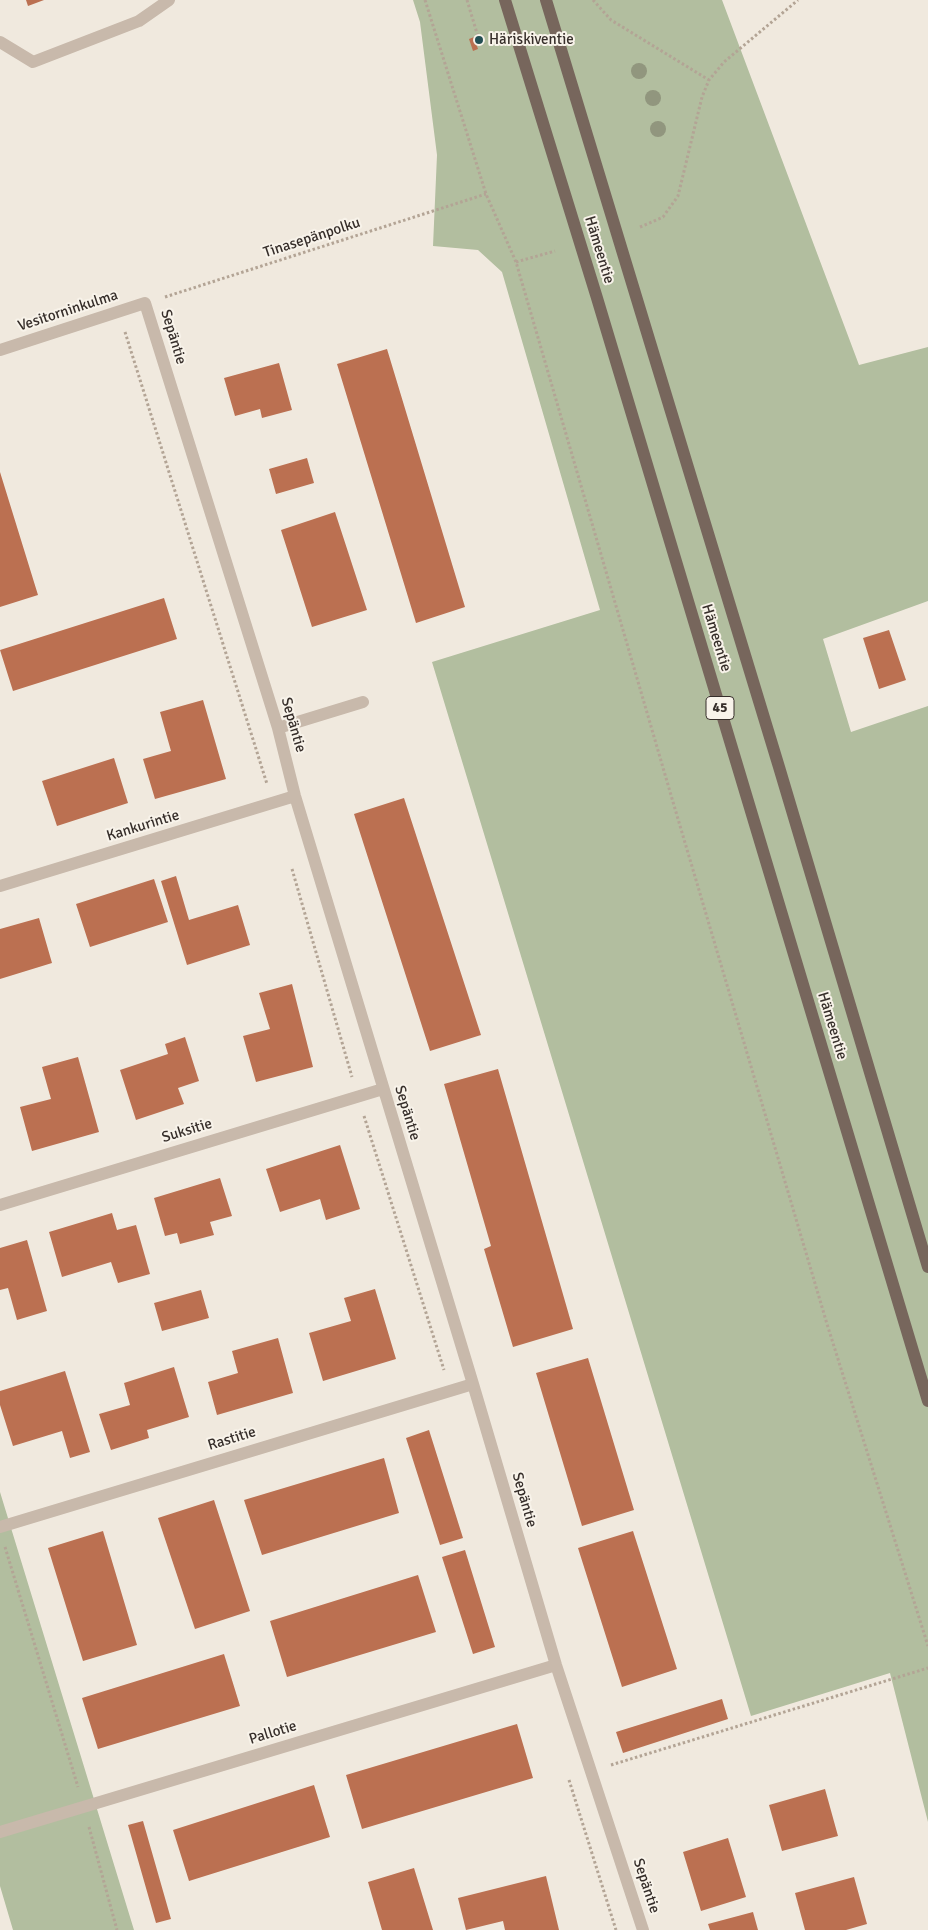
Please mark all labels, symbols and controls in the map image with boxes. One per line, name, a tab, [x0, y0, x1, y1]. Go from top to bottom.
place label: Häriskiventie	[489, 31, 574, 49]
marker: Häriskiventie	[473, 34, 485, 46]
street label: Tinasepänpolku	[261, 214, 363, 262]
street label: Hämeentie	[580, 214, 618, 286]
street label: Vesitorninkulma	[16, 286, 120, 336]
street label: Sepäntie	[156, 307, 190, 367]
street label: Hämeentie	[697, 602, 735, 674]
street label: Sepäntie	[277, 695, 309, 755]
road number: 45	[706, 696, 734, 720]
street label: Kankurintie	[104, 806, 182, 846]
street label: Hämeentie	[813, 990, 851, 1062]
street label: Sepäntie	[390, 1083, 424, 1143]
street label: Suksitie	[160, 1115, 214, 1147]
street label: Rastitie	[206, 1423, 258, 1455]
street label: Sepäntie	[508, 1470, 540, 1530]
street label: Pallotie	[247, 1717, 299, 1749]
street label: Sepäntie	[629, 1856, 663, 1916]

